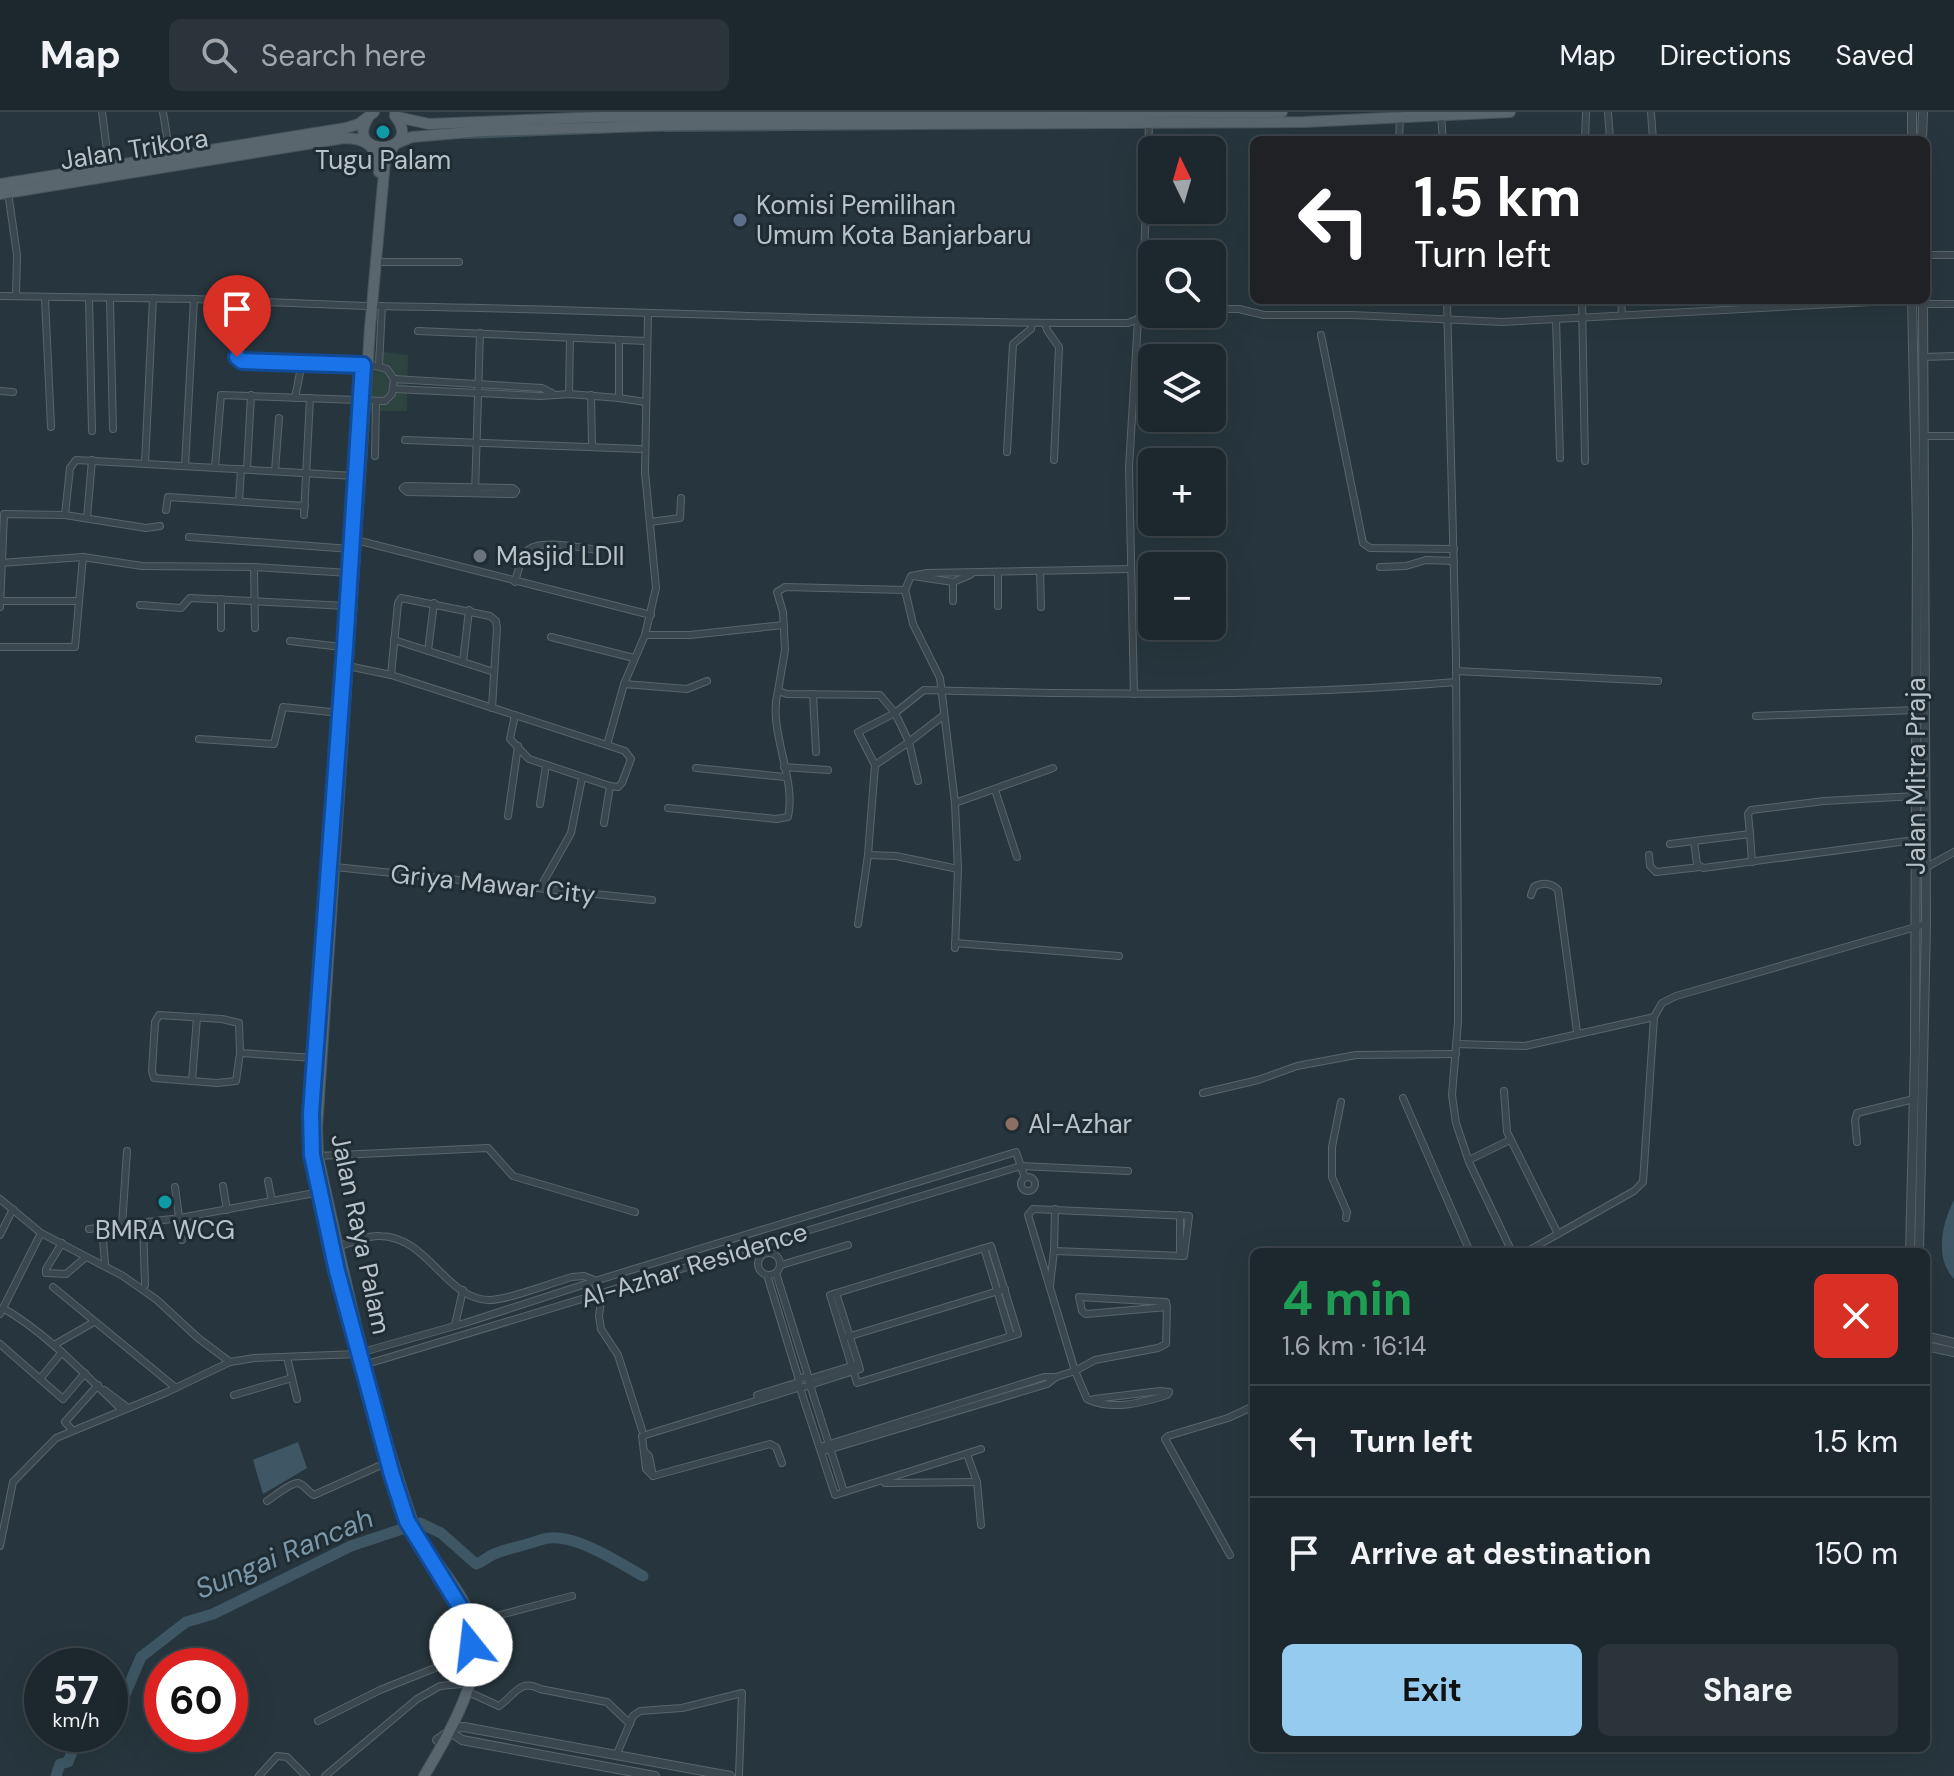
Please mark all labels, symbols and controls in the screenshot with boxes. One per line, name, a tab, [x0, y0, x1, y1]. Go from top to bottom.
search box	[169, 19, 729, 91]
text: Map	[40, 30, 121, 80]
icon: search	[197, 33, 241, 77]
text: Search here	[261, 36, 426, 75]
text: Map	[1559, 37, 1616, 74]
text: Directions	[1660, 37, 1792, 74]
text: Saved	[1836, 37, 1914, 74]
street label: Jalan Trikora	[58, 121, 210, 177]
marker: Tugu Palam	[374, 123, 392, 141]
north arrow	[1138, 136, 1226, 224]
map controls	[1138, 136, 1226, 640]
place label: Tugu Palam	[315, 143, 451, 177]
text: 1.5 km	[1414, 160, 1582, 233]
icon: left	[1282, 168, 1386, 272]
place label: Komisi Pemilihan Umum Kota Banjarbaru	[756, 188, 1031, 252]
marker: Komisi Pemilihan Umum Kota Banjarbaru	[731, 211, 749, 229]
text: Turn left	[1414, 231, 1551, 278]
button: search	[1138, 240, 1226, 328]
pin	[203, 275, 271, 357]
icon: arrive	[215, 287, 259, 331]
button: layers	[1138, 344, 1226, 432]
button: +	[1138, 448, 1226, 536]
place label: Masjid LDII	[496, 539, 625, 573]
marker: Masjid LDII	[471, 547, 489, 565]
button: −	[1138, 552, 1226, 640]
street label: Jalan Mitra Praja	[1899, 677, 1933, 875]
street label: Griya Mawar City	[389, 856, 597, 912]
place label: Al-Azhar	[1028, 1107, 1132, 1141]
marker: Al-Azhar	[1003, 1115, 1021, 1133]
street label: Jalan Raya Palam	[323, 1131, 399, 1337]
marker: BMRA WCG	[156, 1193, 174, 1211]
place label: BMRA WCG	[95, 1213, 235, 1247]
street label: Al-Azhar Residence	[576, 1214, 812, 1316]
text: 4 min	[1282, 1267, 1412, 1330]
button: close	[1814, 1274, 1898, 1358]
text: 1.6 km · 16:14	[1282, 1329, 1427, 1363]
icon: left	[1282, 1419, 1326, 1463]
text: Turn left	[1350, 1422, 1473, 1461]
text: 1.5 km	[1815, 1422, 1898, 1461]
water label: Sungai Rancah	[190, 1499, 379, 1608]
icon: arrive	[1282, 1531, 1326, 1575]
text: Arrive at destination	[1350, 1534, 1651, 1573]
text: 150 m	[1815, 1534, 1898, 1573]
position arrow	[429, 1603, 513, 1687]
button: Exit	[1282, 1644, 1582, 1736]
button: Share	[1598, 1644, 1898, 1736]
speed limit sign: 60	[144, 1648, 248, 1752]
text: 57	[53, 1664, 99, 1716]
text: km/h	[52, 1707, 100, 1733]

